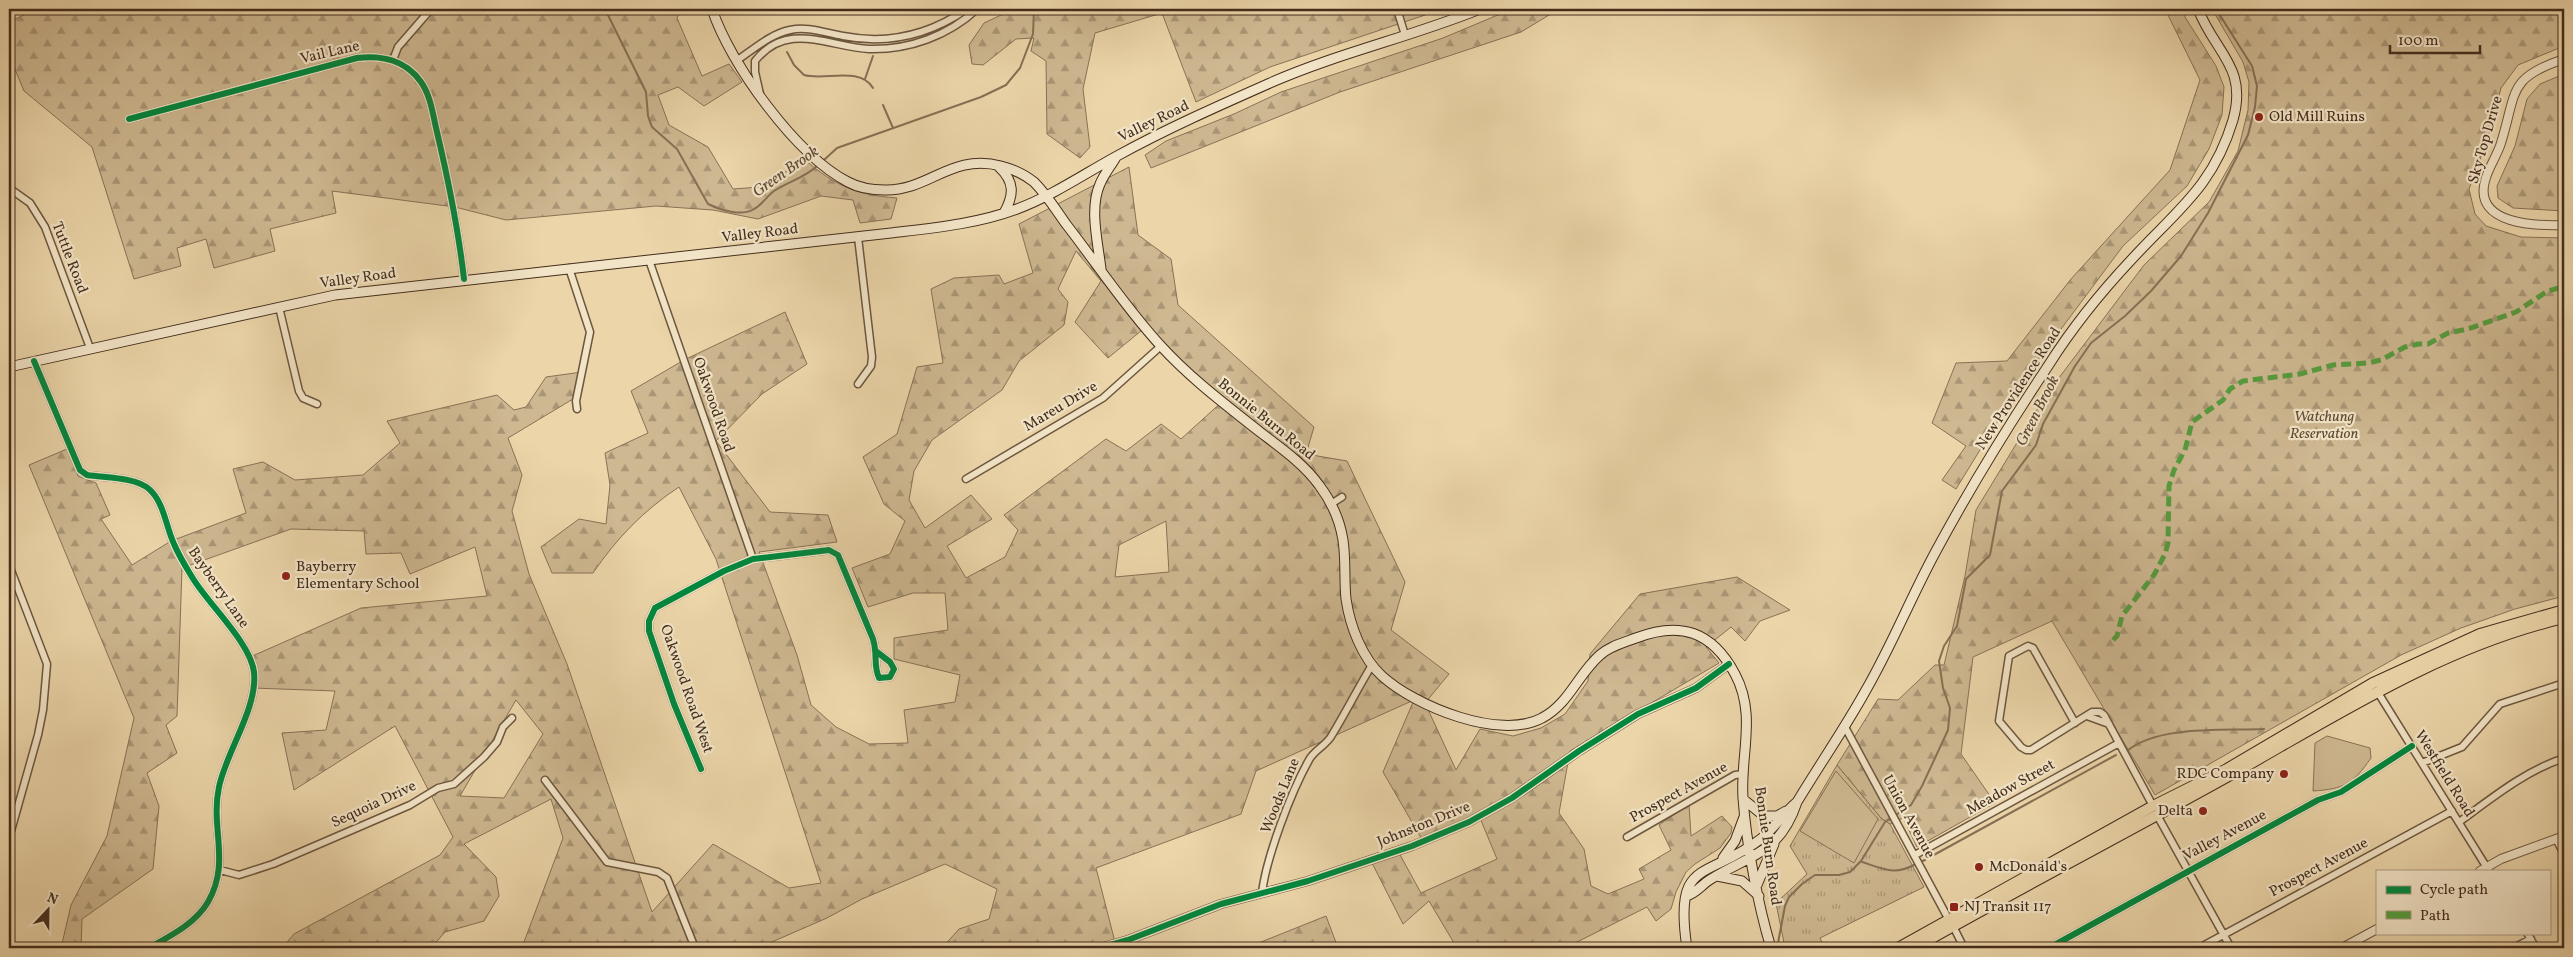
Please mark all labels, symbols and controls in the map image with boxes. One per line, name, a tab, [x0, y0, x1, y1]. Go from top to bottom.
scale bar	[2390, 22, 2480, 54]
text: 100 m	[2398, 31, 2438, 52]
street label: Vail Lane	[298, 36, 362, 70]
street label: Sky Top Drive	[2463, 94, 2509, 186]
street label: Valley Road	[1115, 96, 1193, 148]
place label: Old Mill Ruins	[2269, 107, 2365, 128]
marker: Old Mill Ruins	[2253, 111, 2265, 123]
water label: Green Brook	[748, 141, 824, 203]
street label: Tuttle Road	[46, 219, 92, 297]
street label: Valley Road	[721, 219, 799, 249]
street label: Valley Road	[318, 263, 398, 295]
street label: New Providence Road	[1971, 323, 2067, 455]
street label: Oakwood Road	[687, 355, 739, 455]
water label: Green Brook	[2011, 371, 2065, 450]
street label: Bonnie Burn Road	[1213, 374, 1319, 466]
street label: Mareu Drive	[1020, 377, 1102, 437]
park label: Watchung Reservation	[2290, 407, 2358, 445]
street label: Bayberry Lane	[182, 543, 254, 633]
place label: Bayberry Elementary School	[296, 557, 419, 595]
marker: Bayberry Elementary School	[280, 570, 292, 582]
street label: Oakwood Road West	[654, 622, 718, 756]
street label: Westfield Road	[2409, 726, 2479, 822]
street label: Woods Lane	[1256, 755, 1306, 837]
street label: Meadow Street	[1963, 755, 2059, 821]
street label: Prospect Avenue	[1626, 757, 1732, 829]
place label: RDC Company	[2176, 764, 2274, 785]
marker: RDC Company	[2278, 768, 2290, 780]
street label: Union Avenue	[1876, 771, 1940, 863]
street label: Sequoia Drive	[328, 776, 420, 834]
street label: Bonnie Burn Road	[1748, 785, 1786, 907]
street label: Johnston Drive	[1374, 797, 1474, 853]
place label: Delta	[2158, 801, 2193, 822]
street label: Valley Avenue	[2179, 805, 2271, 867]
marker: Delta	[2197, 805, 2209, 817]
street label: Prospect Avenue	[2266, 833, 2372, 903]
place label: McDonald's	[1989, 857, 2067, 878]
marker: McDonald's	[1973, 861, 1985, 873]
legend	[2376, 870, 2550, 934]
text: Cycle path	[2420, 880, 2488, 901]
north arrow	[22, 884, 72, 934]
text: N	[44, 889, 61, 910]
place label: NJ Transit 117	[1964, 897, 2052, 918]
marker: NJ Transit 117	[1948, 901, 1960, 913]
text: Path	[2420, 906, 2450, 927]

